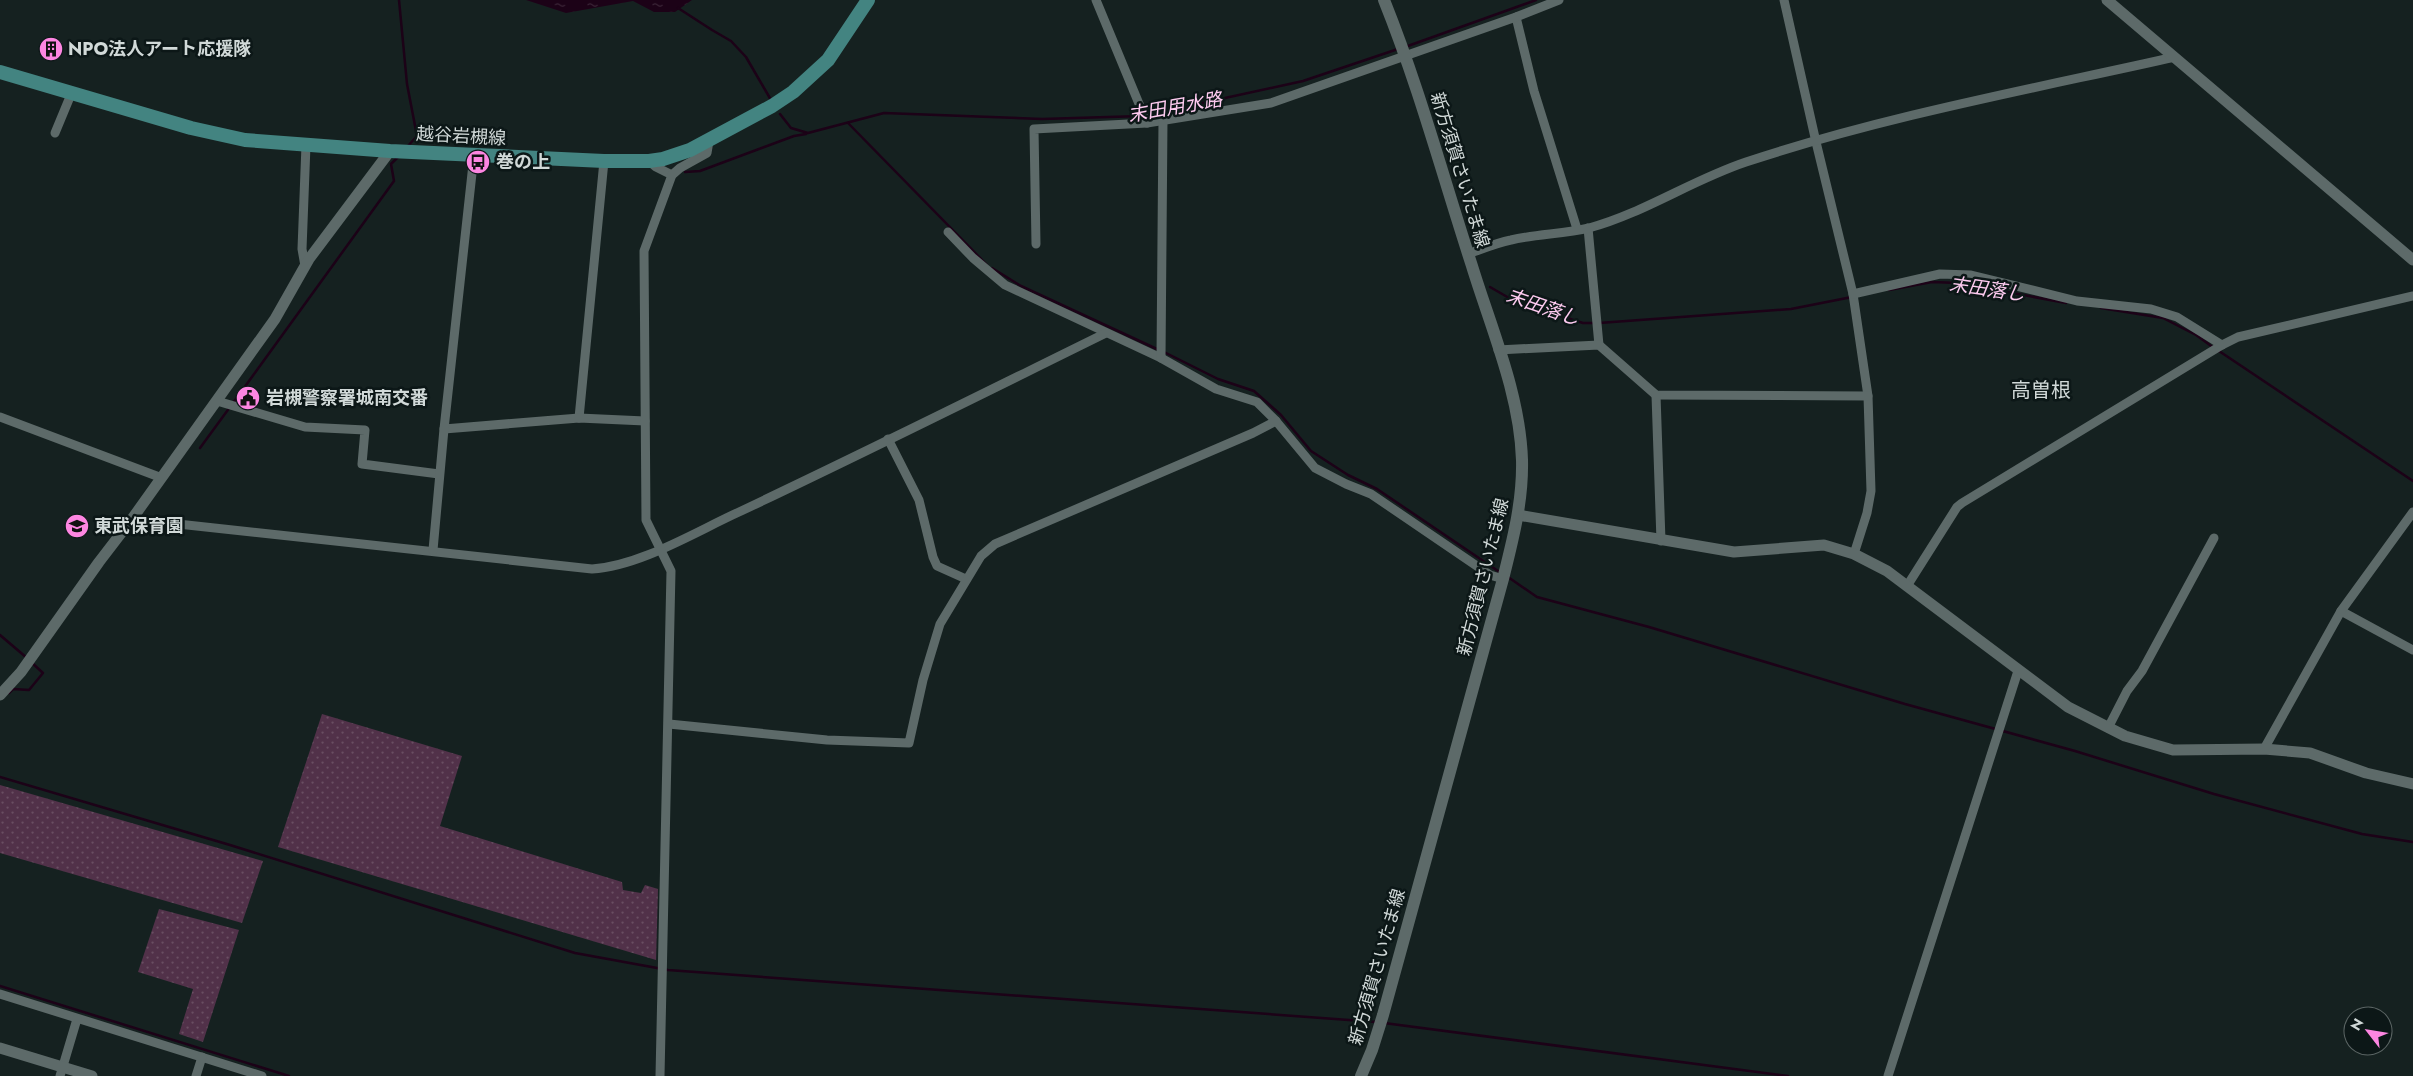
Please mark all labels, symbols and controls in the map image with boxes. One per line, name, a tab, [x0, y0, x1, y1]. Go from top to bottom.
building icon: NPO法人アート応援隊	[38, 36, 64, 62]
place label: NPO法人アート応援隊	[68, 36, 251, 62]
water label: 末田用水路	[1126, 85, 1226, 129]
street label: 新方須賀さいたま線	[1424, 89, 1496, 251]
street label: 越谷岩槻線	[415, 121, 507, 151]
bus stop icon: 巻の上	[465, 149, 491, 175]
place label: 巻の上	[496, 149, 550, 175]
water label: 末田落し	[1947, 270, 2027, 308]
water label: 末田落し	[1503, 282, 1583, 332]
district label: 高曽根	[2011, 376, 2071, 405]
public building icon: 岩槻警察署城南交番	[235, 385, 261, 411]
place label: 岩槻警察署城南交番	[266, 385, 428, 411]
street label: 新方須賀さいたま線	[1451, 496, 1515, 658]
school or university icon: 東武保育園	[64, 513, 90, 539]
place label: 東武保育園	[94, 513, 184, 539]
street label: 新方須賀さいたま線	[1342, 886, 1412, 1048]
north arrow	[2343, 1006, 2393, 1056]
text: N	[2345, 1014, 2368, 1034]

